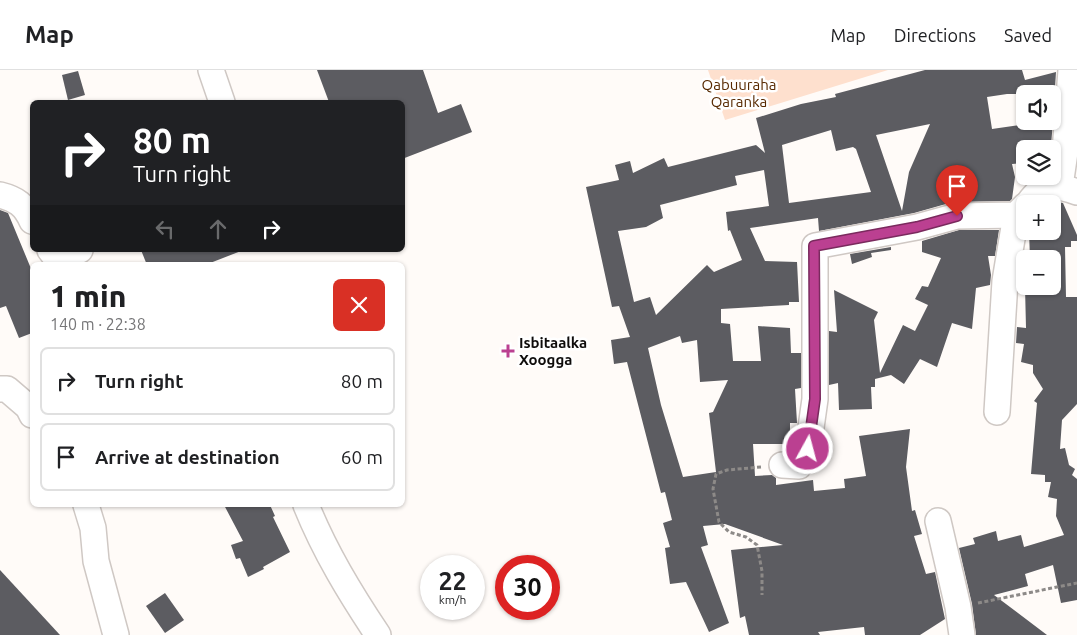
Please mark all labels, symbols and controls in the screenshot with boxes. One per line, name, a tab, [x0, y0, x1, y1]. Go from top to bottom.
text: Map	[25, 21, 74, 48]
text: Map	[830, 25, 866, 45]
text: Directions	[894, 25, 976, 45]
text: Saved	[1004, 25, 1052, 45]
park label: Qabuuraha Qaranka	[702, 76, 776, 110]
map controls	[1016, 85, 1061, 295]
button: sound	[1016, 85, 1061, 130]
icon: right	[50, 120, 115, 185]
text: 80 m	[133, 120, 211, 160]
button: layers	[1016, 140, 1061, 185]
text: Turn right	[133, 161, 231, 186]
pin	[936, 165, 978, 216]
icon: arrive	[943, 172, 971, 200]
button: +	[1016, 195, 1061, 240]
icon: left	[151, 215, 179, 243]
icon: ahead	[204, 215, 232, 243]
icon: right	[257, 215, 285, 243]
button: −	[1016, 250, 1061, 295]
text: 1 min	[50, 279, 126, 313]
button: close	[333, 279, 385, 331]
text: 140 m · 22:38	[50, 315, 146, 333]
place label: Isbitaalka Xoogga	[519, 334, 587, 368]
marker: Isbitaalka Xoogga	[501, 344, 515, 358]
icon: right	[52, 367, 80, 395]
text: Turn right	[95, 370, 183, 392]
text: 80 m	[341, 370, 383, 392]
position arrow	[781, 422, 833, 474]
icon: arrive	[52, 443, 80, 471]
text: Arrive at destination	[95, 446, 280, 468]
text: 60 m	[341, 446, 383, 468]
speed limit sign: 30	[495, 555, 560, 620]
text: 22	[438, 567, 467, 595]
text: km/h	[439, 593, 466, 606]

